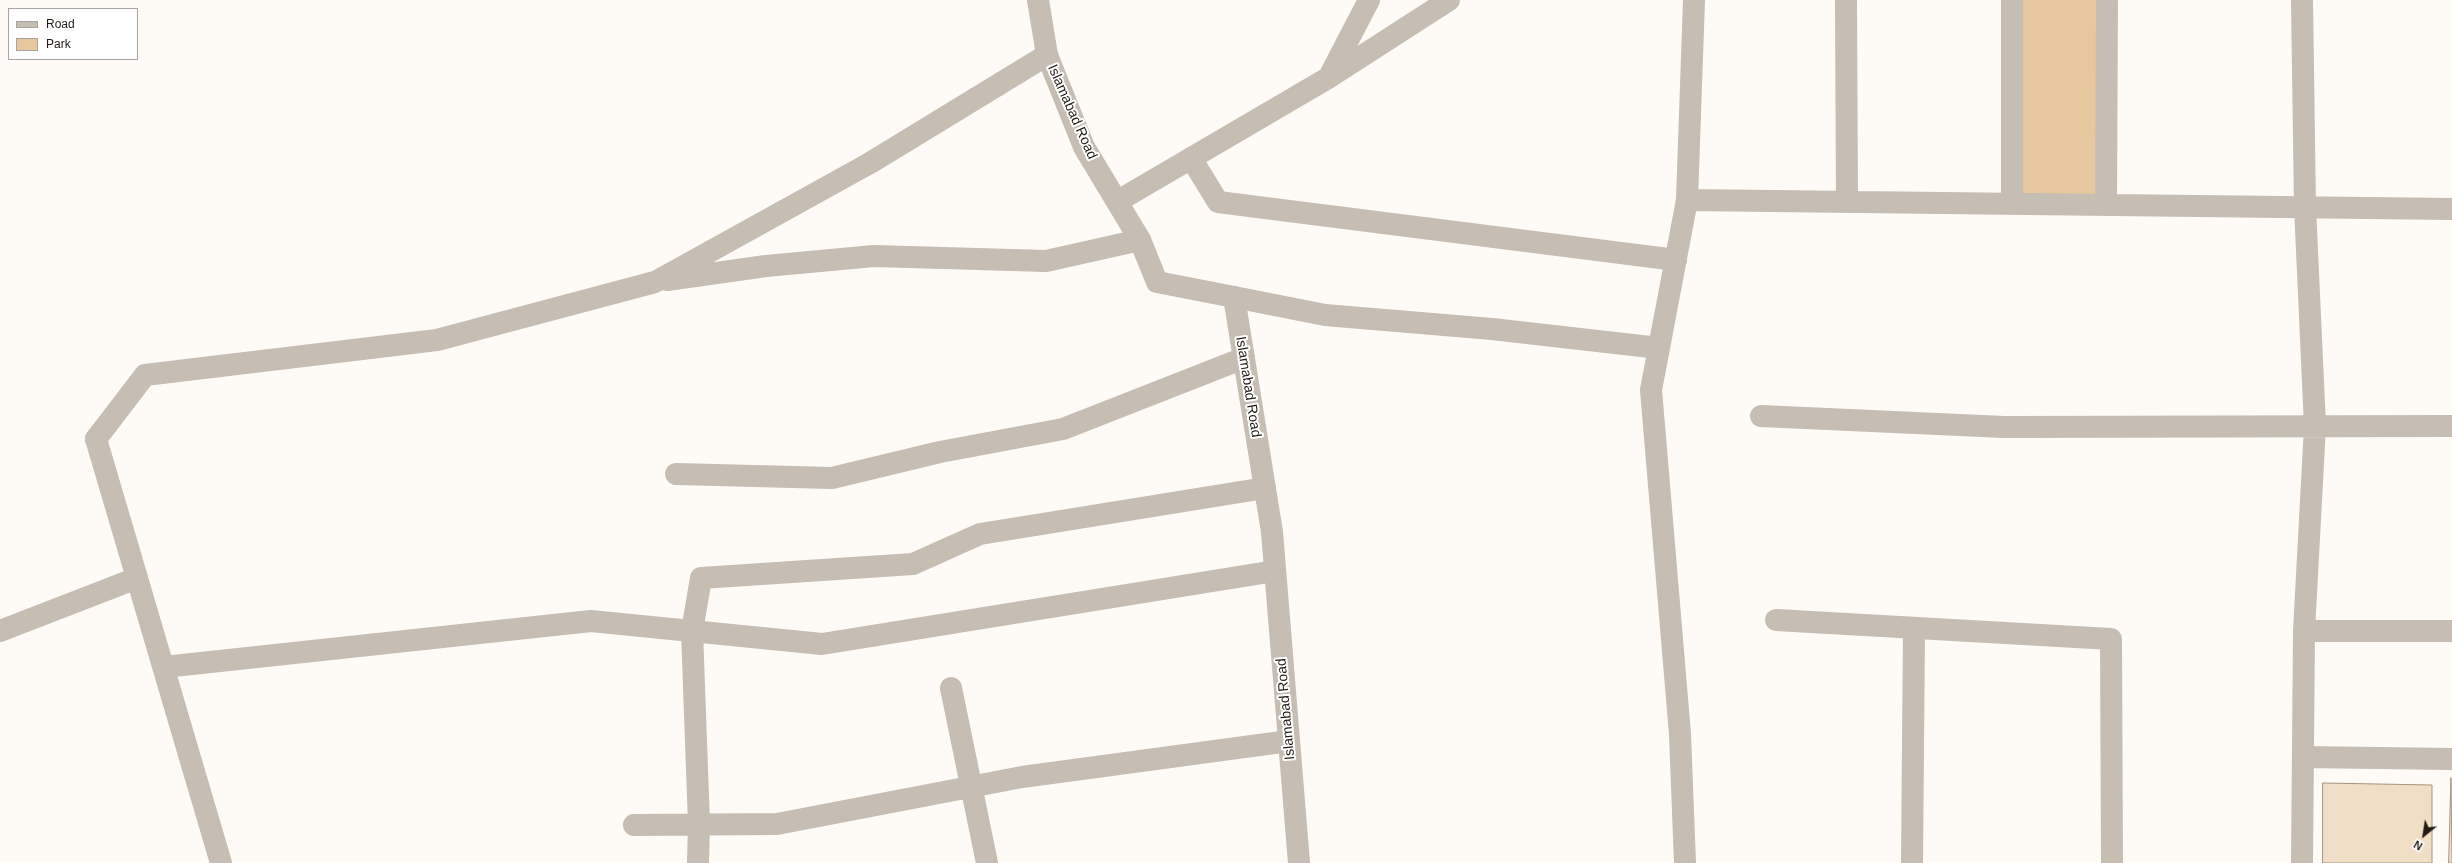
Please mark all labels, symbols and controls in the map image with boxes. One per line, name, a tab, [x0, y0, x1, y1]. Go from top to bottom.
legend	[8, 8, 138, 60]
text: Road	[46, 17, 75, 31]
text: Park	[46, 37, 71, 51]
street label: Islamabad Road	[1044, 62, 1100, 162]
street label: Islamabad Road	[1232, 335, 1264, 439]
street label: Islamabad Road	[1273, 657, 1299, 761]
north arrow	[2404, 815, 2444, 855]
text: N	[2412, 838, 2424, 853]

